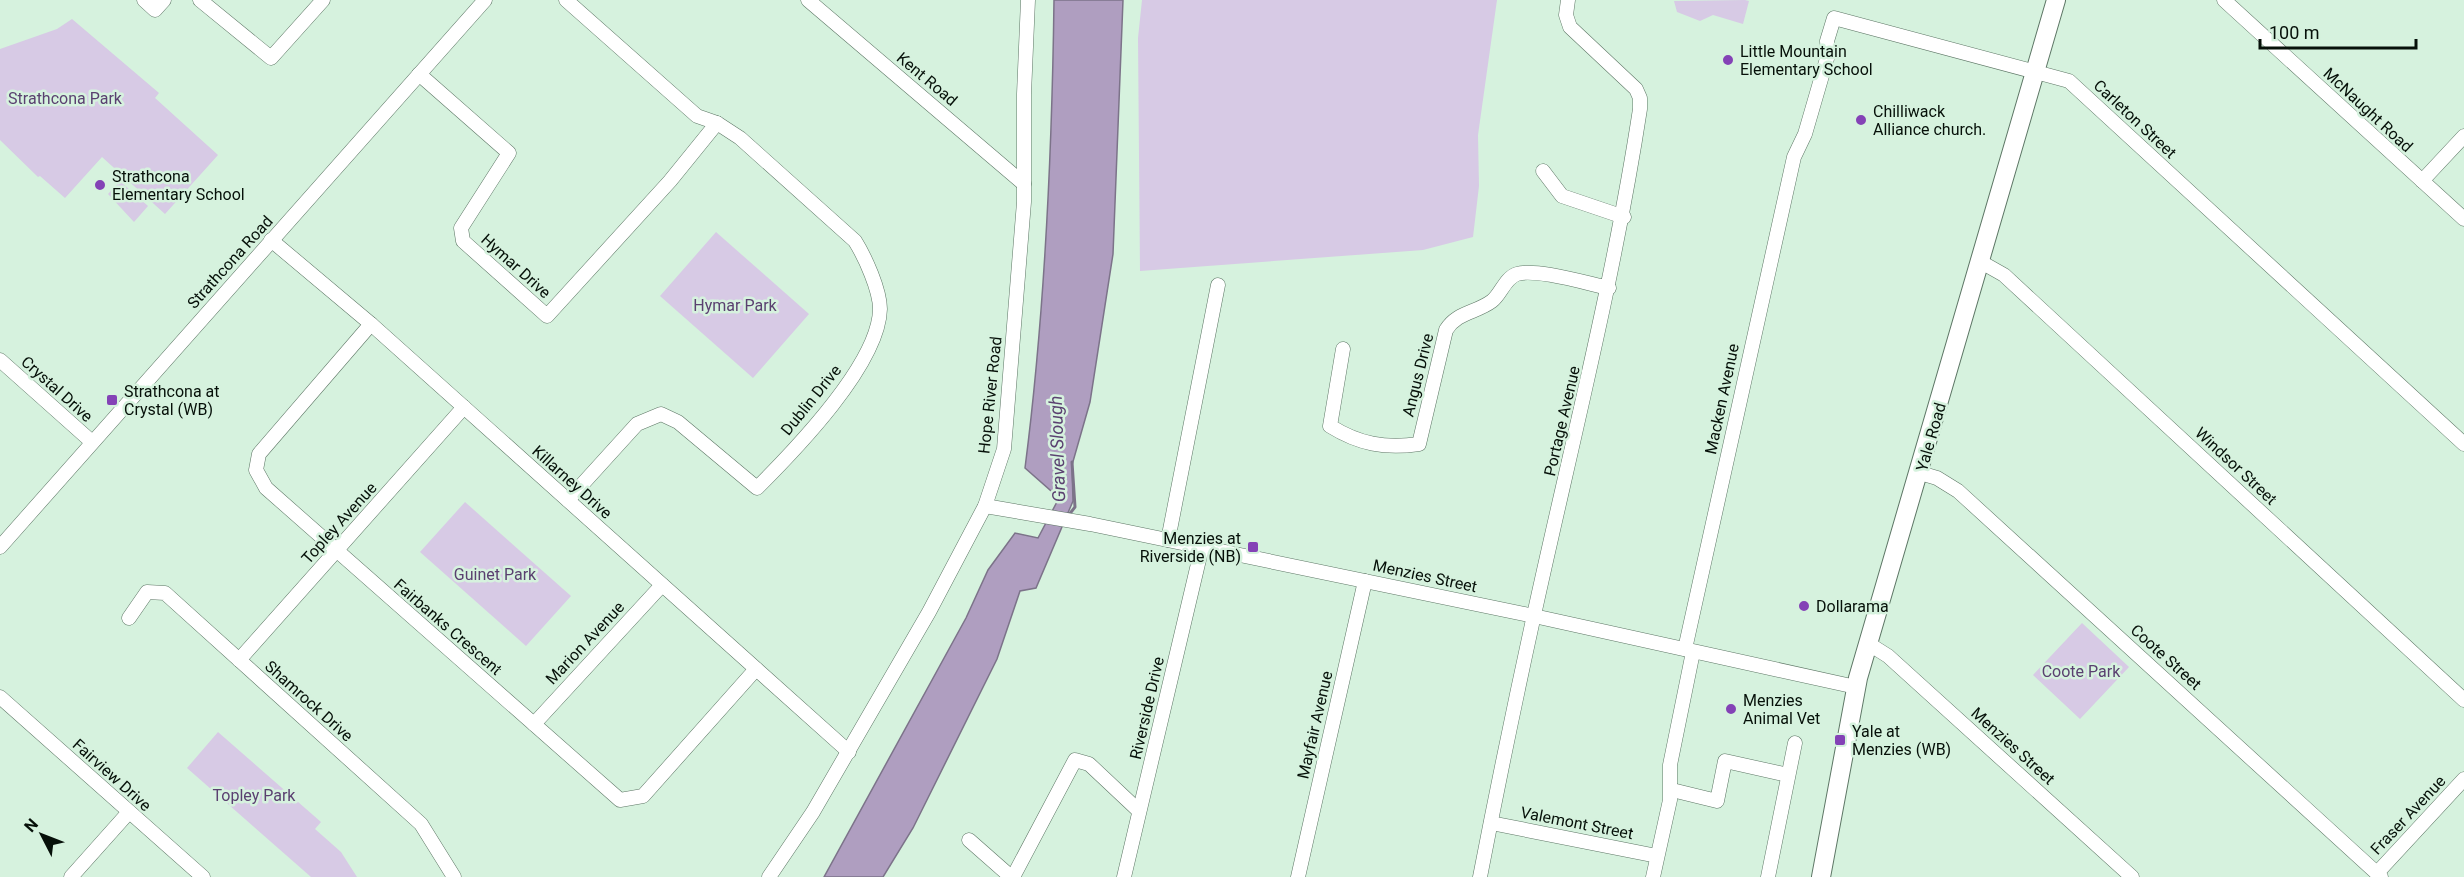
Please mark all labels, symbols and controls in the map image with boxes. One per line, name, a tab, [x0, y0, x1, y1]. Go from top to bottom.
scale bar	[2260, 12, 2416, 50]
text: 100 m	[2269, 22, 2320, 43]
place label: Little Mountain Elementary School	[1740, 42, 1873, 79]
street label: Kent Road	[893, 48, 961, 110]
marker: Little Mountain Elementary School	[1721, 53, 1735, 67]
street label: McNaught Road	[2319, 64, 2417, 156]
street label: Carleton Street	[2090, 76, 2180, 162]
park label: Strathcona Park	[8, 89, 123, 108]
place label: Chilliwack Alliance church.	[1873, 102, 1986, 139]
marker: Chilliwack Alliance church.	[1854, 113, 1868, 127]
place label: Strathcona Elementary School	[112, 167, 245, 204]
marker: Strathcona Elementary School	[93, 178, 107, 192]
street label: Strathcona Road	[183, 212, 277, 312]
street label: Hymar Drive	[477, 230, 555, 302]
park label: Hymar Park	[693, 296, 778, 315]
street label: Angus Drive	[1398, 331, 1438, 419]
street label: Hope River Road	[974, 335, 1006, 455]
street label: Macken Avenue	[1701, 342, 1743, 456]
street label: Crystal Drive	[17, 352, 97, 426]
street label: Dublin Drive	[777, 361, 845, 439]
street label: Portage Avenue	[1540, 364, 1584, 478]
place label: Strathcona at Crystal (WB)	[124, 382, 220, 419]
marker: Strathcona at Crystal (WB)	[105, 393, 119, 407]
water label: Gravel Slough	[1045, 395, 1069, 503]
street label: Yale Road	[1912, 400, 1950, 474]
street label: Windsor Street	[2191, 423, 2281, 509]
street label: Killarney Drive	[528, 441, 616, 523]
street label: Topley Avenue	[297, 478, 381, 568]
place label: Menzies at Riverside (NB)	[1140, 529, 1241, 566]
marker: Menzies at Riverside (NB)	[1246, 540, 1260, 554]
street label: Menzies Street	[1371, 556, 1479, 596]
park label: Guinet Park	[454, 565, 537, 584]
street label: Fairbanks Crescent	[390, 575, 506, 679]
place label: Dollarama	[1816, 597, 1889, 616]
street label: Marion Avenue	[542, 598, 628, 688]
marker: Dollarama	[1797, 599, 1811, 613]
street label: Coote Street	[2127, 620, 2205, 694]
street label: Riverside Drive	[1126, 655, 1168, 761]
street label: Shamrock Drive	[261, 657, 357, 745]
park label: Coote Park	[2042, 662, 2121, 681]
street label: Mayfair Avenue	[1293, 669, 1337, 781]
place label: Menzies Animal Vet	[1743, 691, 1820, 728]
marker: Menzies Animal Vet	[1724, 702, 1738, 716]
street label: Menzies Street	[1967, 703, 2059, 789]
place label: Yale at Menzies (WB)	[1852, 722, 1951, 759]
marker: Yale at Menzies (WB)	[1833, 733, 1847, 747]
street label: Fairview Drive	[69, 735, 155, 815]
street label: Fraser Avenue	[2367, 772, 2449, 858]
park label: Topley Park	[213, 786, 296, 805]
street label: Valemont Street	[1519, 803, 1635, 843]
north arrow	[12, 805, 72, 865]
text: N	[20, 815, 42, 836]

